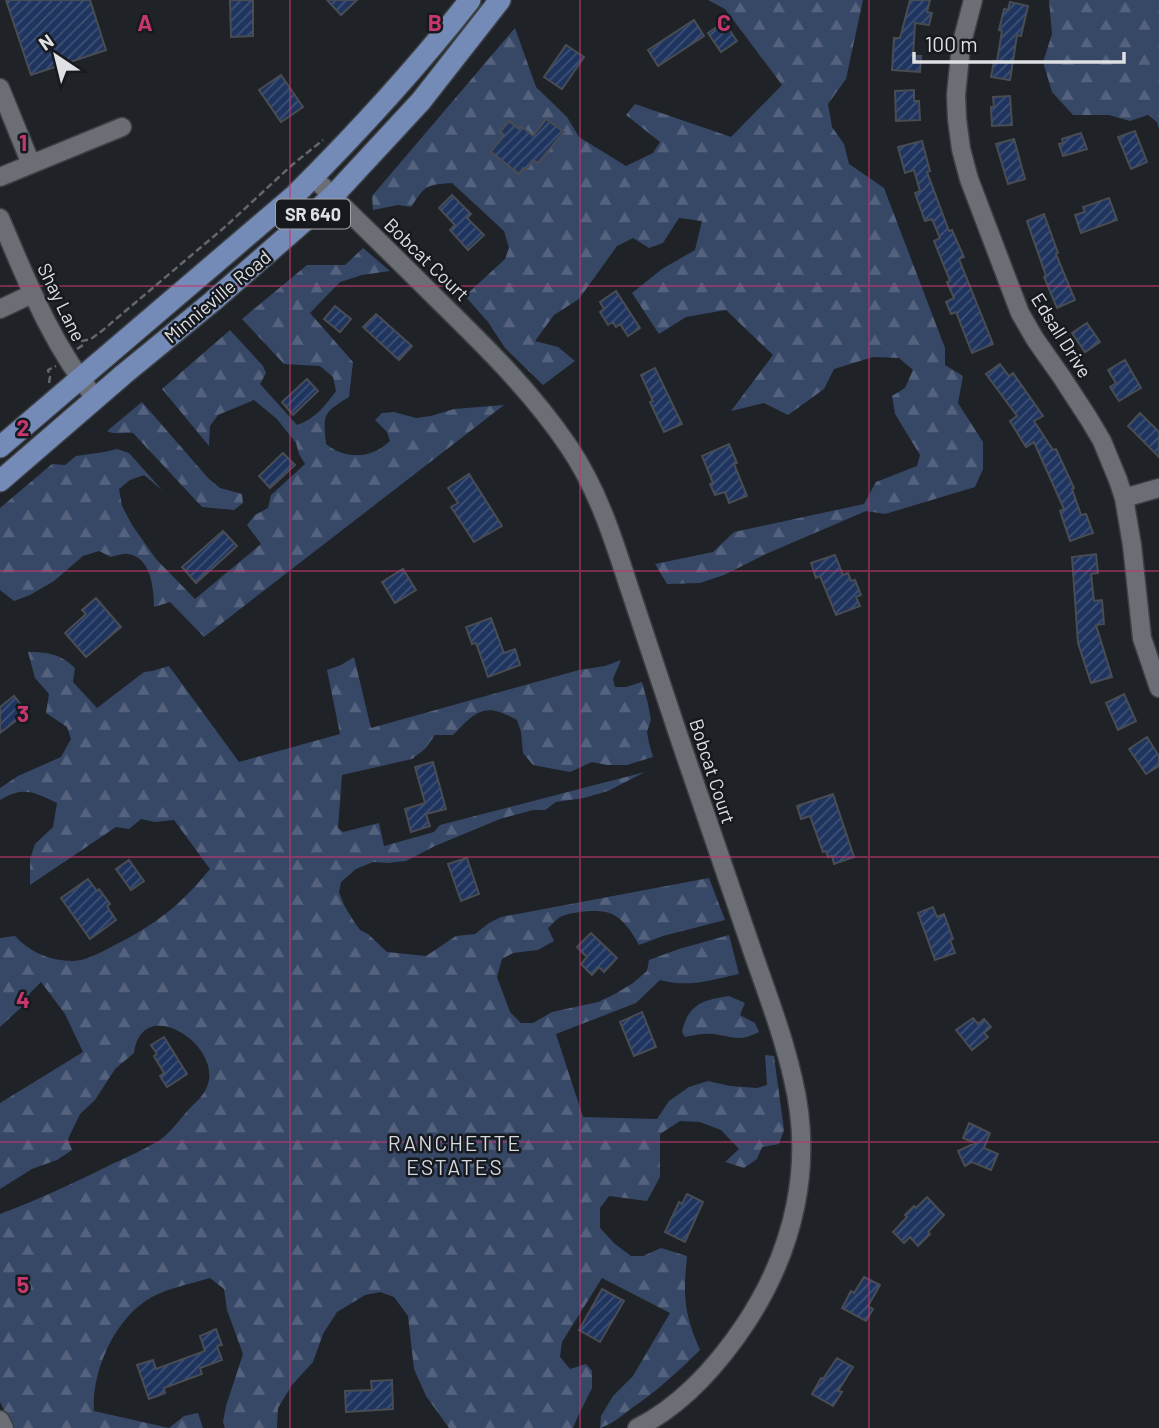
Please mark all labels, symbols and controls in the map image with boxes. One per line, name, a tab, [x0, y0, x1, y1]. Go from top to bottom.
text: A	[137, 8, 153, 36]
text: B	[428, 8, 442, 36]
text: C	[717, 8, 731, 36]
north arrow	[21, 21, 91, 91]
scale bar	[914, 21, 1124, 65]
text: N	[34, 29, 58, 55]
text: 100 m	[925, 31, 978, 56]
text: 1	[19, 128, 27, 156]
road number: SR 640	[276, 200, 350, 229]
street label: Bobcat Court	[380, 213, 474, 305]
street label: Minnieville Road	[159, 245, 275, 347]
street label: Shay Lane	[33, 259, 91, 345]
street label: Edsall Drive	[1027, 288, 1097, 382]
text: 2	[17, 413, 29, 441]
text: 3	[17, 699, 29, 727]
street label: Bobcat Court	[685, 716, 741, 826]
text: 4	[16, 985, 30, 1013]
district label: RANCHETTE ESTATES	[388, 1130, 522, 1179]
text: 5	[17, 1270, 29, 1298]

